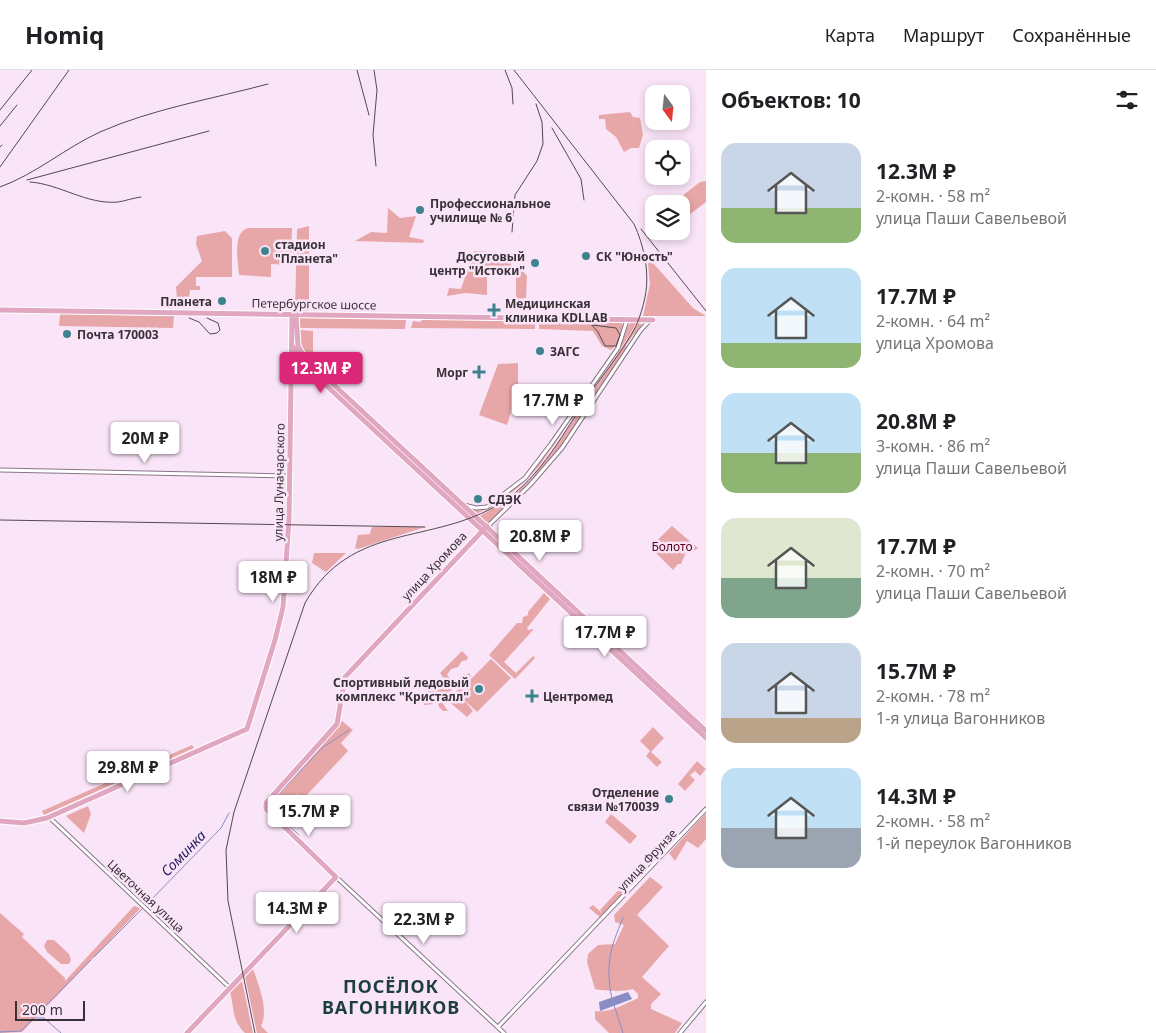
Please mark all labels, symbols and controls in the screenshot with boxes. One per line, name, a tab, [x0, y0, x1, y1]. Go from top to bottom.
text: Homiq	[25, 18, 104, 51]
text: Карта	[825, 23, 875, 47]
text: Маршрут	[903, 23, 984, 47]
text: Сохранённые	[1012, 23, 1131, 47]
north arrow	[645, 85, 690, 130]
map controls	[645, 85, 690, 240]
text: Объектов: 10	[721, 86, 861, 114]
icon: filters	[1113, 86, 1141, 114]
button: locate	[645, 140, 690, 185]
text: 12.3M ₽	[876, 157, 956, 185]
icon: home	[761, 163, 821, 223]
text: 2-комн. · 58 m²	[876, 185, 990, 207]
place label: Профессиональное училище № 6	[429, 195, 551, 226]
button: layers	[645, 195, 690, 240]
marker: Профессиональное училище № 6	[414, 204, 426, 216]
text: улица Паши Савельевой	[876, 207, 1067, 229]
place label: стадион "Планета"	[275, 236, 338, 267]
marker: стадион "Планета"	[259, 245, 271, 257]
place label: Досуговый центр "Истоки"	[429, 248, 525, 279]
place label: СК "Юность"	[596, 248, 673, 265]
marker: СК "Юность"	[580, 250, 592, 262]
marker: Досуговый центр "Истоки"	[529, 257, 541, 269]
text: 17.7M ₽	[876, 282, 956, 310]
icon: home	[761, 288, 821, 348]
place label: Планета	[160, 293, 212, 310]
street label: Петербургское шоссе	[251, 294, 377, 314]
marker: Планета	[216, 295, 228, 307]
place label: Медицинская клиника KDLLAB	[505, 295, 608, 326]
marker: Медицинская клиника KDLLAB	[487, 303, 501, 317]
text: 2-комн. · 64 m²	[876, 310, 990, 332]
place label: Почта 170003	[77, 326, 159, 343]
marker: Почта 170003	[61, 328, 73, 340]
text: улица Хромова	[876, 332, 994, 354]
place label: ЗАГС	[550, 343, 580, 360]
marker: ЗАГС	[534, 345, 546, 357]
pin: 12.3M ₽	[275, 352, 367, 394]
text: 12.3M ₽	[291, 357, 351, 379]
place label: Морг	[436, 364, 468, 381]
marker: Морг	[472, 365, 486, 379]
pin: 17.7M ₽	[507, 384, 599, 426]
text: 17.7M ₽	[523, 389, 583, 411]
text: 20.8M ₽	[876, 407, 956, 435]
icon: home	[761, 413, 821, 473]
pin: 20M ₽	[110, 422, 180, 464]
street label: улица Луначарского	[269, 423, 289, 541]
text: 20M ₽	[121, 427, 169, 449]
text: 3-комн. · 86 m²	[876, 435, 990, 457]
text: улица Паши Савельевой	[876, 457, 1067, 479]
place label: СДЭК	[488, 491, 522, 508]
marker: СДЭК	[472, 493, 484, 505]
pin: 20.8M ₽	[494, 520, 586, 562]
text: 20.8M ₽	[510, 525, 570, 547]
street label: улица Хромова	[398, 528, 470, 604]
text: 17.7M ₽	[876, 532, 956, 560]
park label: Болото	[651, 538, 693, 555]
icon: home	[761, 538, 821, 598]
pin: 18M ₽	[238, 560, 308, 603]
text: 2-комн. · 70 m²	[876, 560, 990, 582]
text: 18M ₽	[249, 566, 297, 588]
text: улица Паши Савельевой	[876, 582, 1067, 604]
pin: 17.7M ₽	[559, 616, 651, 658]
text: 17.7M ₽	[575, 621, 635, 643]
text: 15.7M ₽	[876, 657, 956, 685]
icon: home	[761, 663, 821, 723]
place label: Спортивный ледовый комплекс "Кристалл"	[333, 674, 469, 705]
marker: Спортивный ледовый комплекс "Кристалл"	[473, 683, 485, 695]
text: 2-комн. · 78 m²	[876, 685, 990, 707]
place label: Центромед	[543, 688, 613, 705]
marker: Центромед	[525, 689, 539, 703]
text: 1-я улица Вагонников	[876, 707, 1045, 729]
pin: 29.8M ₽	[82, 750, 174, 793]
text: 29.8M ₽	[98, 756, 158, 778]
text: 14.3M ₽	[876, 782, 956, 810]
place label: Отделение связи №170039	[567, 784, 659, 815]
icon: home	[761, 788, 821, 848]
marker: Отделение связи №170039	[663, 793, 675, 805]
pin: 15.7M ₽	[263, 794, 355, 837]
text: 15.7M ₽	[279, 800, 339, 822]
text: 2-комн. · 58 m²	[876, 810, 990, 832]
street label: улица Фрунзе	[614, 825, 681, 895]
water label: Соминка	[156, 826, 210, 880]
text: 1-й переулок Вагонников	[876, 832, 1072, 854]
street label: Цветочная улица	[104, 856, 188, 936]
pin: 14.3M ₽	[251, 892, 343, 934]
text: 14.3M ₽	[267, 897, 327, 919]
pin: 22.3M ₽	[378, 902, 470, 945]
text: 22.3M ₽	[394, 908, 454, 930]
district label: ПОСЁЛОК ВАГОННИКОВ	[322, 974, 460, 1019]
scale bar	[15, 998, 85, 1021]
text: 200 m	[22, 1000, 63, 1019]

